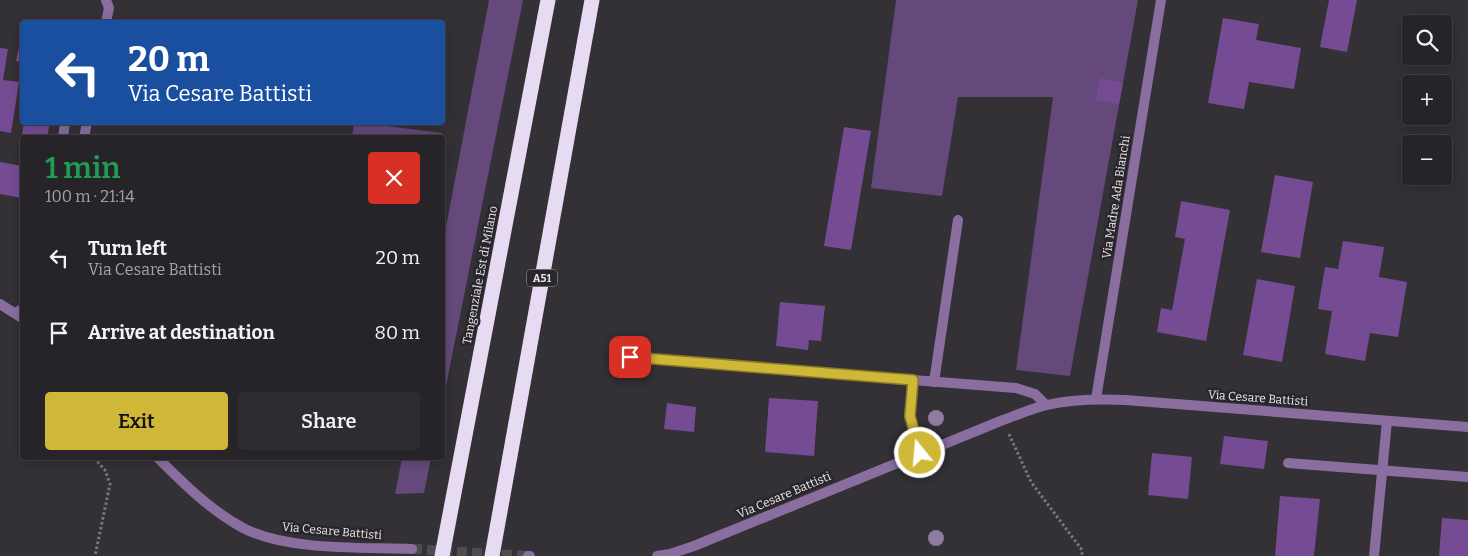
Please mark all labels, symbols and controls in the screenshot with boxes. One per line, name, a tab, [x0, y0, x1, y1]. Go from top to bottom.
map controls	[1402, 15, 1452, 185]
button: search	[1402, 15, 1452, 65]
text: 20 m	[128, 38, 210, 80]
icon: left	[45, 40, 110, 105]
button: +	[1402, 75, 1452, 125]
text: Via Cesare Battisti	[128, 80, 312, 107]
street label: Via Madre Ada Bianchi	[1099, 134, 1133, 260]
button: −	[1402, 135, 1452, 185]
text: 1 min	[45, 150, 120, 186]
button: close	[368, 152, 420, 204]
text: 100 m · 21:14	[45, 187, 135, 206]
street label: Tangenziale Est di Milano	[460, 204, 500, 345]
text: Turn left	[88, 237, 167, 260]
icon: left	[45, 244, 73, 272]
text: 20 m	[376, 246, 420, 269]
text: Via Cesare Battisti	[88, 260, 222, 279]
road number: A51	[527, 270, 557, 286]
icon: arrive	[45, 319, 73, 347]
text: Arrive at destination	[88, 321, 275, 344]
text: 80 m	[374, 321, 420, 344]
pin	[609, 336, 651, 378]
icon: arrive	[616, 343, 644, 371]
street label: Via Cesare Battisti	[1207, 388, 1309, 409]
button: Exit	[45, 392, 228, 450]
button: Share	[238, 392, 420, 450]
position arrow	[893, 426, 945, 478]
street label: Via Cesare Battisti	[735, 469, 833, 521]
street label: Via Cesare Battisti	[281, 520, 383, 542]

